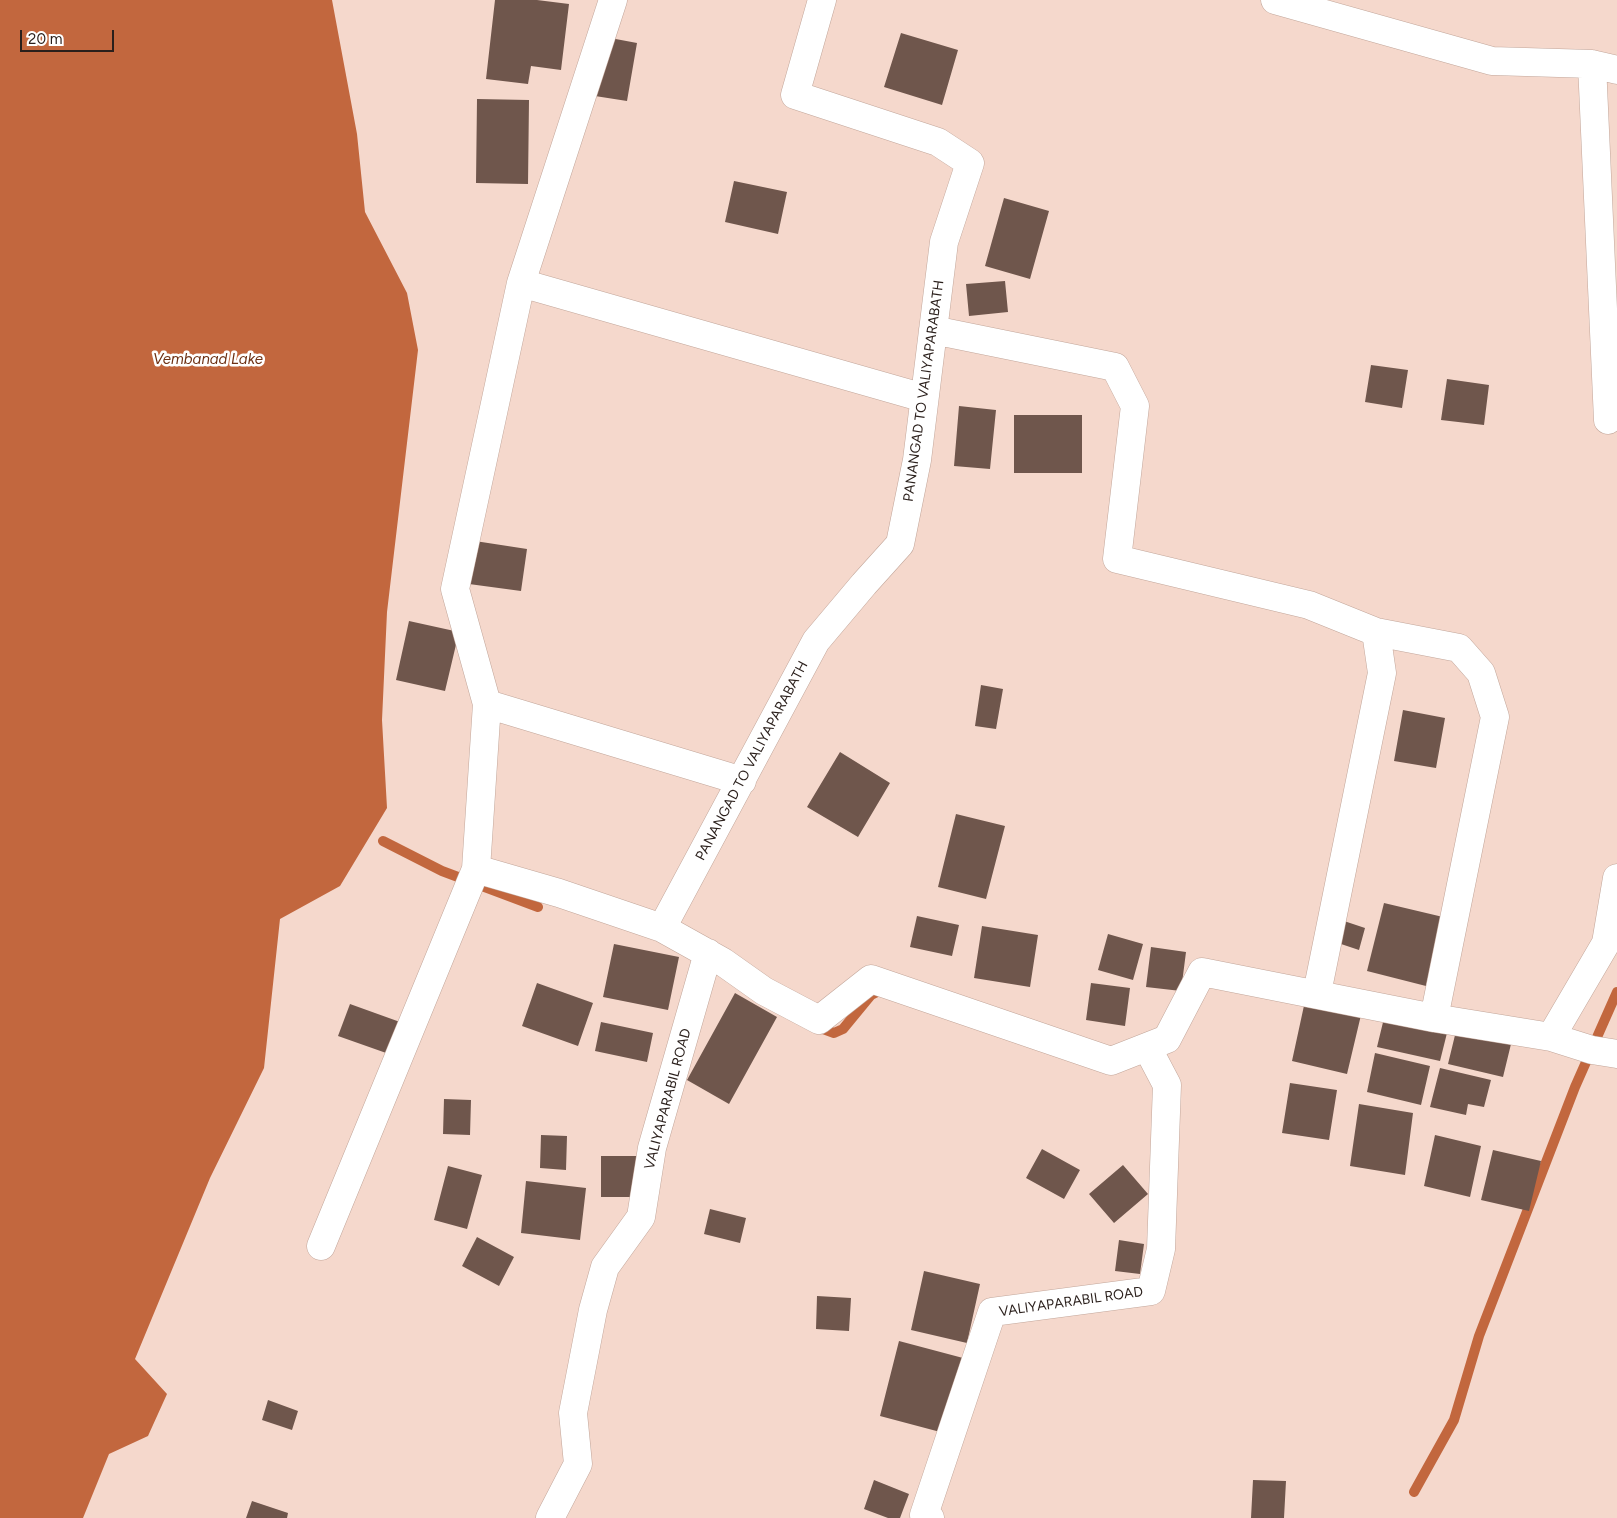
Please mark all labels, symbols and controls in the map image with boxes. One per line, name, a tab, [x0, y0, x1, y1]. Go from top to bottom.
scale bar	[22, 20, 116, 52]
text: 20 m	[28, 30, 62, 48]
street label: PANANGAD TO VALIYAPARABATH	[900, 279, 948, 503]
water label: Vembanad Lake	[153, 351, 263, 369]
street label: PANANGAD TO VALIYAPARABATH	[692, 658, 812, 864]
street label: VALIYAPARABIL ROAD	[641, 1027, 695, 1171]
street label: VALIYAPARABIL ROAD	[998, 1284, 1144, 1320]

